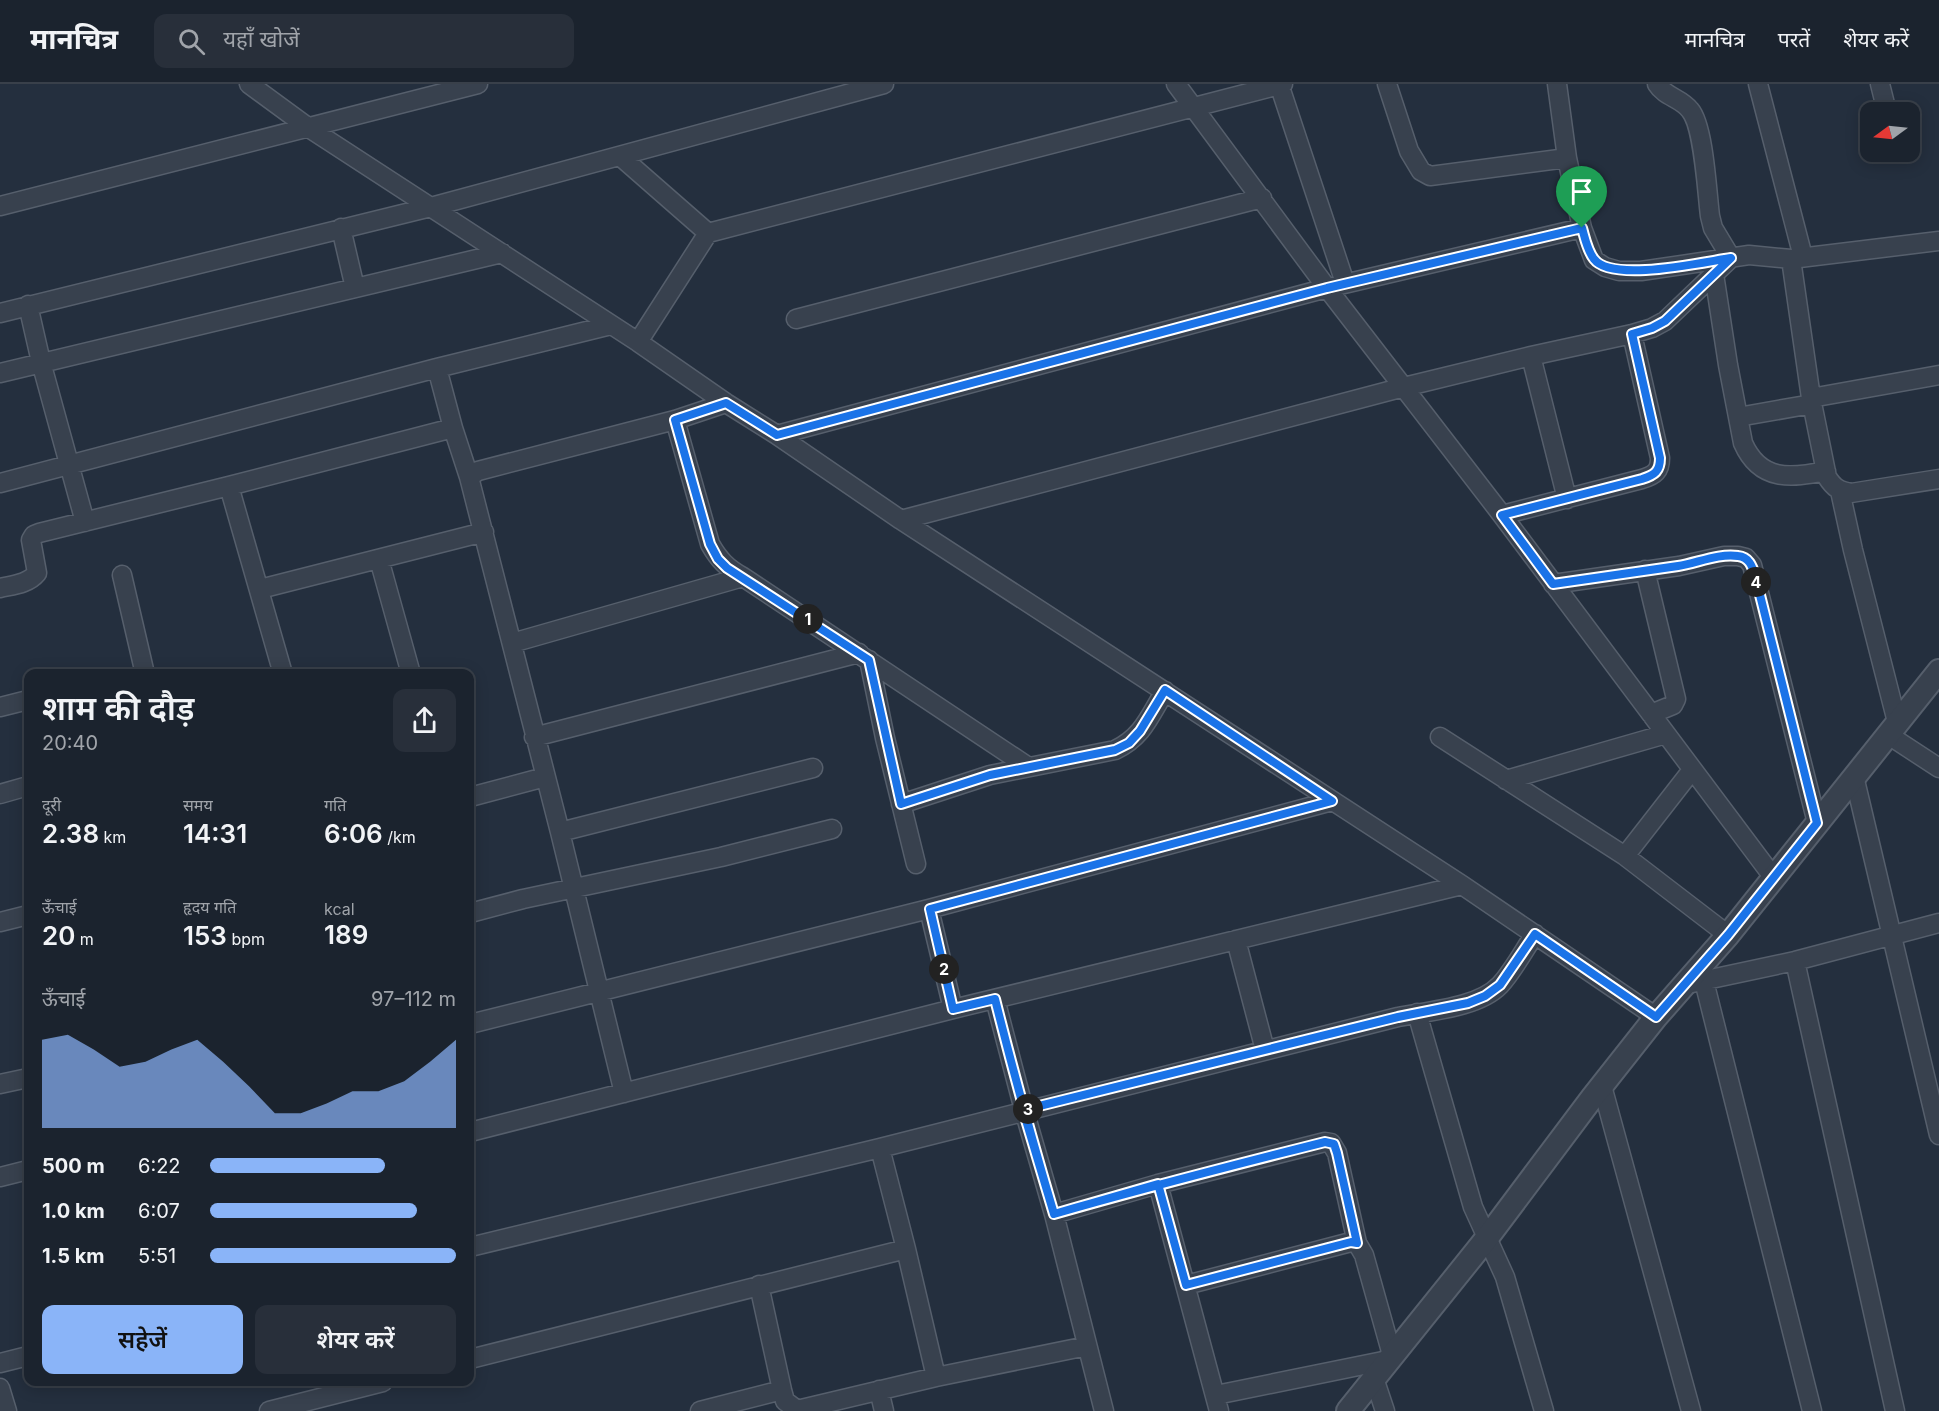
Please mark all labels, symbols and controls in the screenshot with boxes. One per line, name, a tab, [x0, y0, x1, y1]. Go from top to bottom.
search box	[154, 14, 574, 68]
text: मानचित्र	[30, 22, 118, 56]
icon: search	[175, 25, 208, 58]
text: यहाँ खोजें	[223, 26, 300, 52]
text: मानचित्र	[1685, 27, 1745, 52]
text: परतें	[1778, 27, 1810, 52]
text: शेयर करें	[1843, 27, 1909, 52]
north arrow	[1860, 102, 1920, 162]
map controls	[1860, 102, 1920, 162]
pin	[1556, 166, 1607, 228]
icon: arrive	[1565, 175, 1598, 208]
pin: 4	[1741, 567, 1771, 597]
text: 4	[1751, 572, 1761, 592]
pin: 1	[793, 604, 823, 634]
text: 1	[805, 609, 811, 629]
text: शाम की दौड़	[42, 688, 194, 728]
button: share	[393, 689, 456, 752]
text: 20:40	[42, 731, 98, 755]
text: दूरी	[42, 795, 61, 815]
text: समय	[183, 795, 213, 815]
text: गति	[324, 795, 346, 815]
text: 2.38	[42, 818, 99, 849]
text: 14:31	[183, 818, 247, 849]
text: 6:06	[324, 818, 383, 849]
text: km	[99, 827, 126, 847]
text: /km	[383, 827, 416, 847]
text: ऊँचाई	[42, 897, 77, 917]
text: हृदय गति	[183, 897, 236, 917]
text: kcal	[324, 899, 355, 919]
text: 189	[324, 919, 368, 950]
text: 20	[42, 920, 75, 951]
text: 153	[183, 920, 227, 951]
text: m	[75, 929, 94, 949]
text: bpm	[227, 929, 265, 949]
pin: 2	[929, 954, 959, 984]
text: 2	[939, 959, 949, 979]
text: ऊँचाई	[42, 987, 85, 1011]
text: 97–112 m	[371, 987, 456, 1011]
pin: 3	[1013, 1094, 1043, 1124]
text: 3	[1023, 1099, 1033, 1119]
text: 500 m	[42, 1154, 105, 1178]
text: 6:22	[138, 1154, 181, 1178]
text: 1.0 km	[42, 1199, 105, 1223]
text: 6:07	[138, 1199, 180, 1223]
text: 1.5 km	[42, 1244, 105, 1268]
text: 5:51	[138, 1244, 176, 1268]
button: सहेजें	[42, 1305, 243, 1374]
button: शेयर करें	[255, 1305, 456, 1374]

